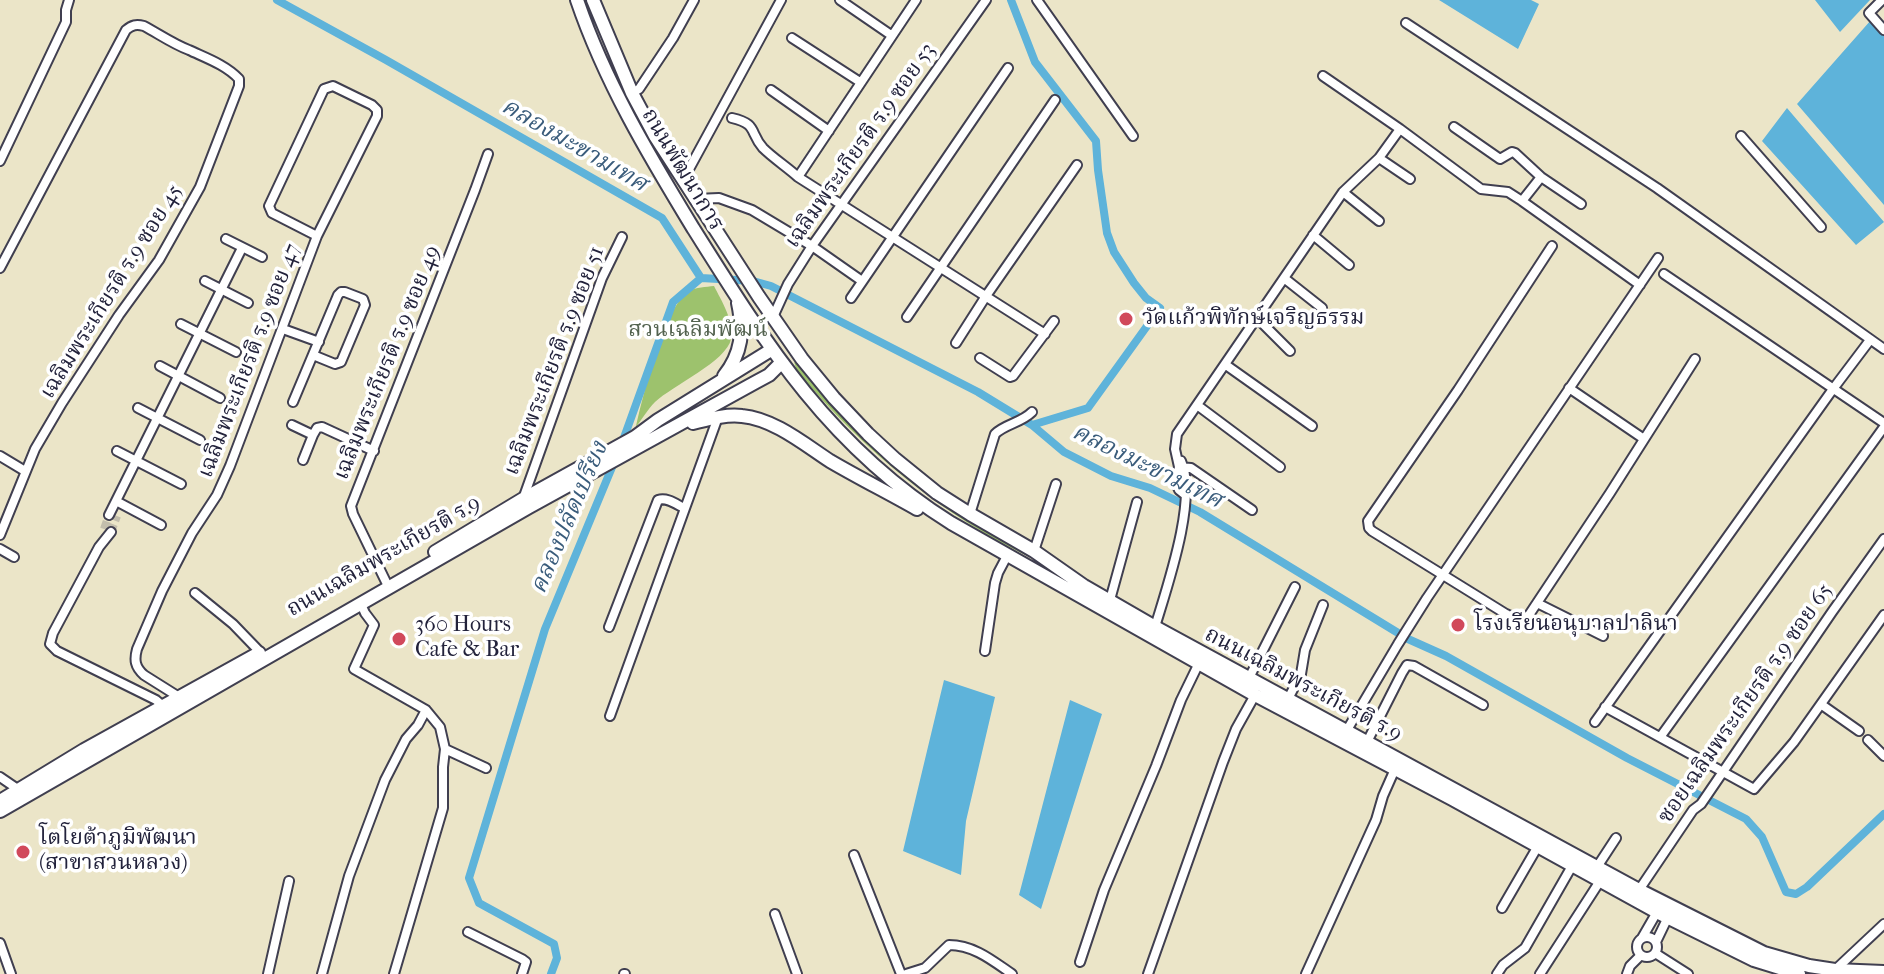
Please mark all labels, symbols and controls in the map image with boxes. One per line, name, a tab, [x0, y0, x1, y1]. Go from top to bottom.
street label: เฉลิมพระเกียรติ ร.9 ซอย 53	[780, 38, 942, 254]
water label: คลองมะขามเทศ	[496, 93, 652, 199]
street label: ถนนพัฒนาการ	[635, 104, 729, 236]
street label: เฉลิมพระเกียรติ ร.9 ซอย 45	[35, 180, 189, 404]
street label: เฉลิมพระเกียรติ ร.9 ซอย 47	[193, 240, 307, 482]
street label: เฉลิมพระเกียรติ ร.9 ซอย 49	[329, 242, 447, 484]
street label: เฉลิมพระเกียรติ ร.9 ซอย 51	[499, 243, 611, 479]
place label: วัดแก้วพิทักษ์เจริญธรรม	[1142, 306, 1364, 332]
marker: วัดแก้วพิทักษ์เจริญธรรม	[1117, 310, 1135, 328]
park label: สวนเฉลิมพัฒน์	[628, 318, 768, 344]
water label: คลองมะขามเทศ	[1067, 418, 1227, 516]
water label: คลองปลัดเปรียง	[525, 438, 615, 598]
street label: ถนนเฉลิมพระเกียรติ ร.9	[282, 491, 486, 623]
street label: ซอยเฉลิมพระเกียรติ ร.9 ซอย 65	[1653, 579, 1839, 829]
place label: โรงเรียนอนุบาลปาลินา	[1474, 612, 1678, 638]
place label: 360 Hours Cafe & Bar	[415, 613, 519, 664]
marker: โรงเรียนอนุบาลปาลินา	[1449, 616, 1467, 634]
street label: ถนนเฉลิมพระเกียรติ ร.9	[1200, 622, 1406, 748]
marker: 360 Hours Cafe & Bar	[390, 630, 408, 648]
place label: โตโยต้าภูมิพัฒนา (สาขาสวนหลวง)	[39, 826, 197, 878]
marker: โตโยต้าภูมิพัฒนา (สาขาสวนหลวง)	[14, 843, 32, 861]

